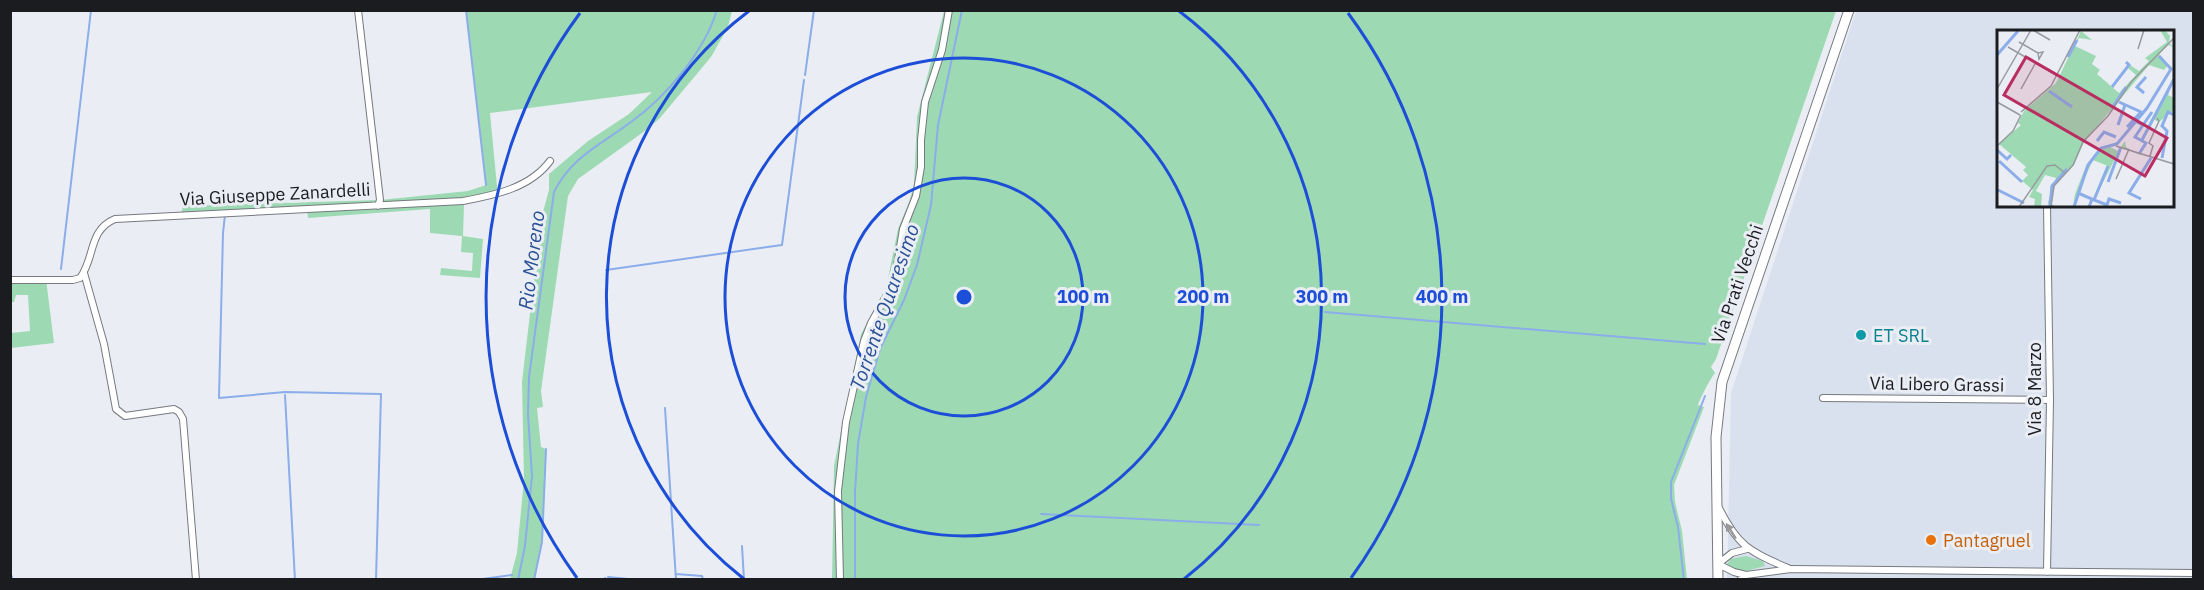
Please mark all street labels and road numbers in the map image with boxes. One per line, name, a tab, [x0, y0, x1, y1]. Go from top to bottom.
street label: Via Giuseppe Zanardelli	[179, 178, 371, 210]
street label: Via Prati Vecchi	[1706, 221, 1768, 347]
street label: Via 8 Marzo	[2023, 342, 2046, 436]
street label: Via Libero Grassi	[1870, 371, 2004, 397]

